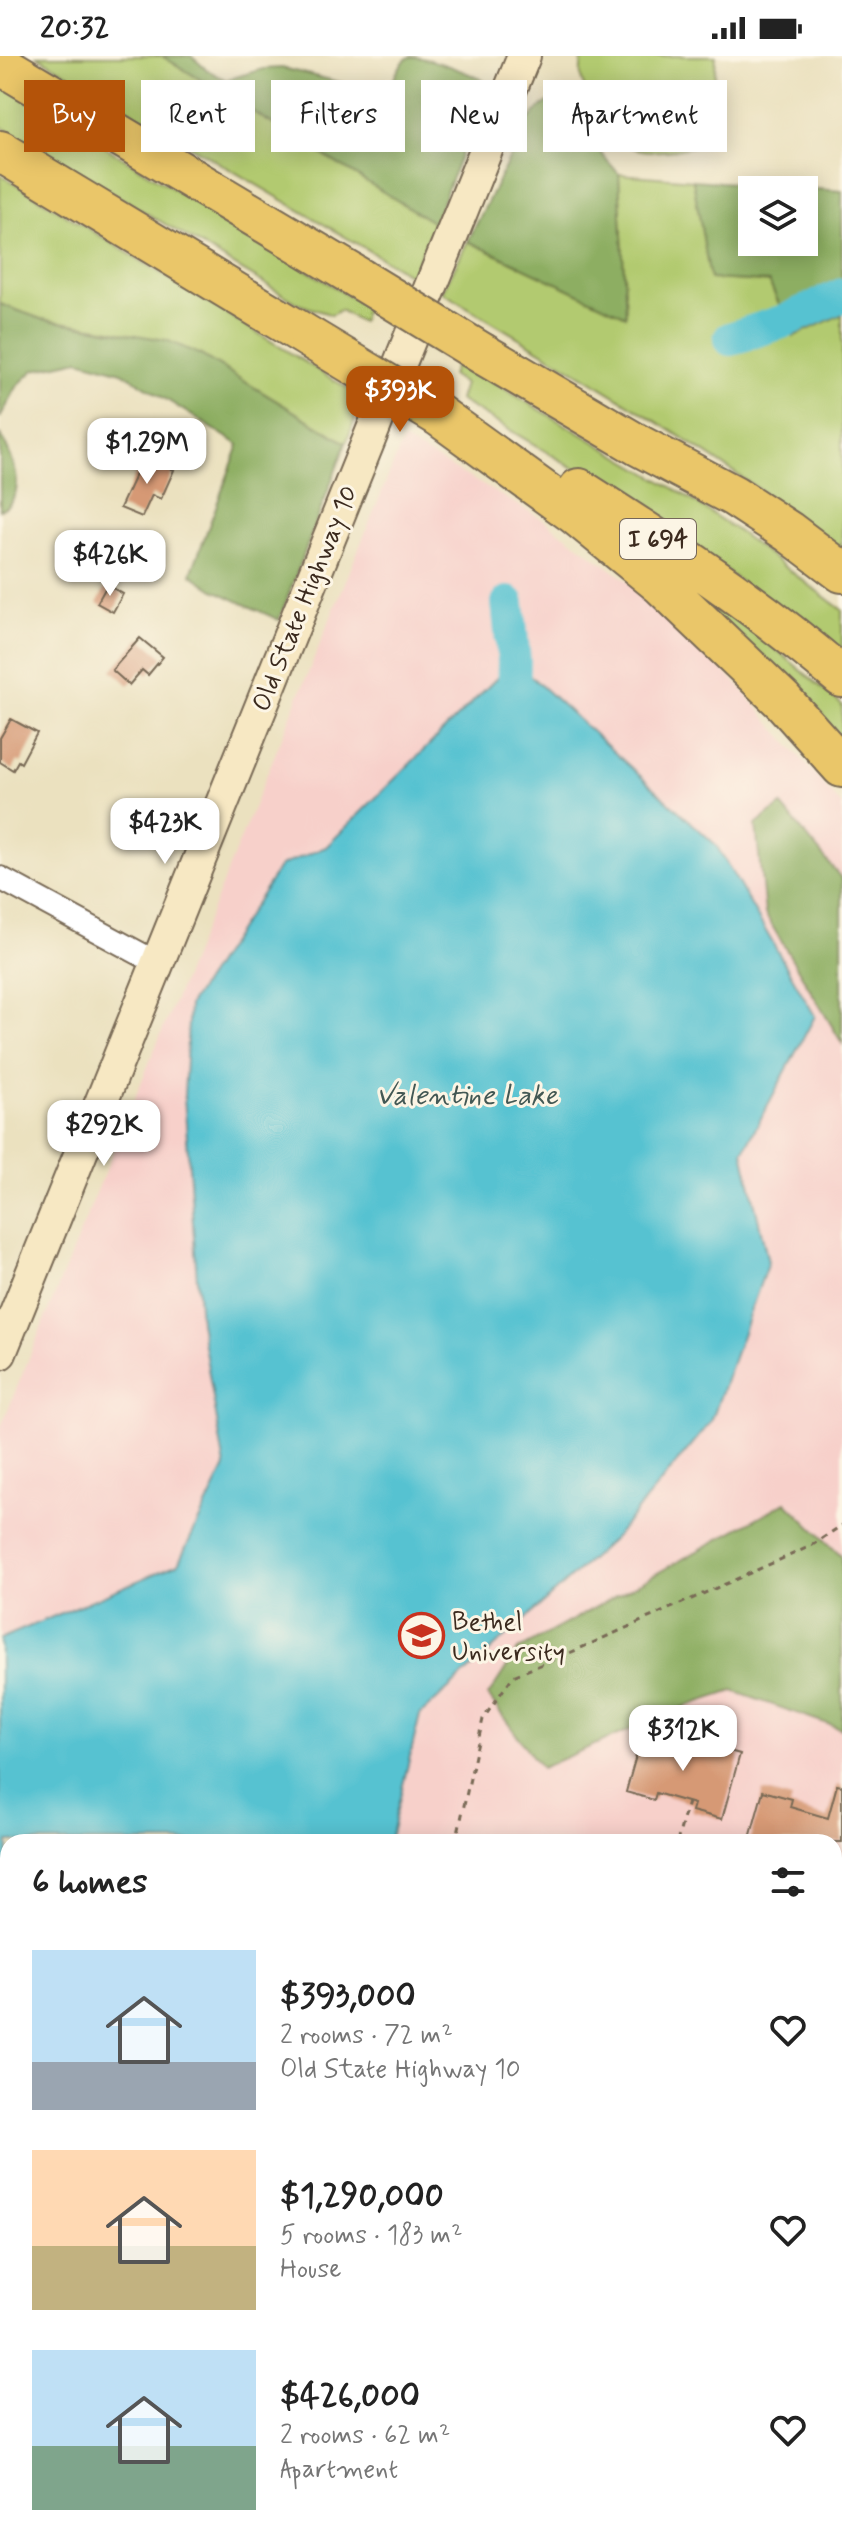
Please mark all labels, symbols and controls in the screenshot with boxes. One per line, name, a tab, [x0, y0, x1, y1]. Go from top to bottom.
text: 20:32	[40, 9, 109, 48]
chip: Buy	[24, 80, 125, 152]
chip: Rent	[141, 80, 255, 152]
chip: Filters	[271, 80, 405, 152]
chip: New	[421, 80, 527, 152]
chip: Apartment	[543, 80, 727, 152]
map controls	[738, 176, 818, 256]
button: layers	[738, 176, 818, 256]
pin: $393K	[344, 366, 456, 434]
text: $393K	[364, 375, 436, 409]
pin: $1.29M	[82, 418, 212, 486]
text: $1.29M	[105, 427, 189, 461]
street label: Old State Highway 10	[245, 481, 367, 717]
road number: I 694	[620, 519, 696, 559]
pin: $426K	[54, 530, 166, 598]
text: $426K	[73, 539, 147, 573]
pin: $423K	[109, 798, 221, 866]
text: $423K	[128, 807, 202, 841]
water label: Valentine Lake	[376, 1078, 559, 1115]
pin: $292K	[48, 1100, 160, 1168]
text: $292K	[65, 1109, 143, 1143]
place label: Bethel University	[452, 1606, 565, 1670]
school or university icon: Bethel University	[397, 1612, 445, 1660]
pin: $312K	[627, 1705, 739, 1773]
text: $312K	[647, 1714, 719, 1748]
text: 6 homes	[32, 1860, 147, 1905]
icon: filters	[766, 1860, 810, 1904]
text: $393,000	[280, 1974, 416, 2019]
icon: home	[96, 1982, 192, 2078]
icon: heart	[766, 2008, 810, 2052]
text: 2 rooms · 72 m²	[280, 2019, 453, 2053]
text: Old State Highway 10	[280, 2053, 521, 2087]
text: $1,290,000	[280, 2174, 444, 2219]
icon: home	[96, 2182, 192, 2278]
icon: heart	[766, 2208, 810, 2252]
text: 5 rooms · 183 m²	[280, 2219, 463, 2253]
text: House	[280, 2253, 341, 2287]
text: $426,000	[280, 2374, 420, 2419]
icon: home	[96, 2382, 192, 2478]
icon: heart	[766, 2408, 810, 2452]
text: 2 rooms · 62 m²	[280, 2419, 450, 2453]
text: Apartment	[280, 2453, 398, 2487]

